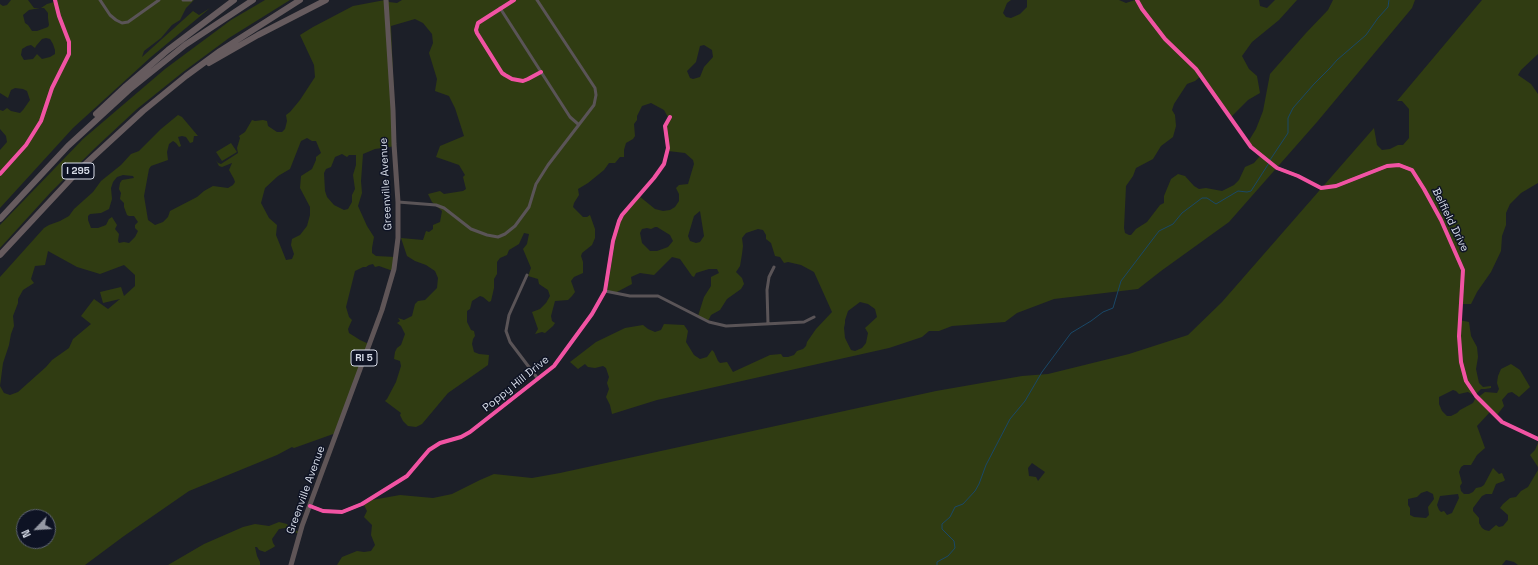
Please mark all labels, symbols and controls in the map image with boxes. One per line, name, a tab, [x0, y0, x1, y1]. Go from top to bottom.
street label: Greenville Avenue	[377, 137, 395, 231]
road number: I 295	[62, 163, 94, 179]
street label: Belfield Drive	[1429, 186, 1471, 254]
road number: RI 5	[351, 350, 377, 366]
street label: Poppy Hill Drive	[480, 353, 552, 415]
street label: Greenville Avenue	[284, 444, 328, 536]
north arrow	[16, 509, 56, 549]
text: N	[18, 527, 34, 540]

